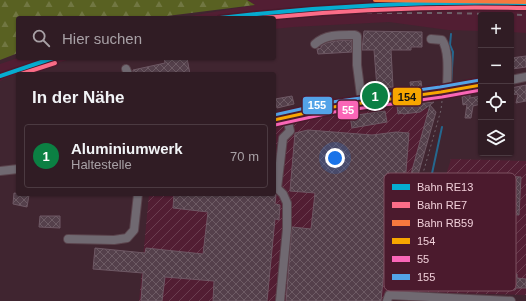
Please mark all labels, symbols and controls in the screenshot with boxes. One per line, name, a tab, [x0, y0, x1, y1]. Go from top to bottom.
map controls	[478, 12, 514, 156]
button: +	[478, 12, 514, 48]
search box	[16, 16, 276, 60]
icon: search	[30, 27, 52, 49]
text: Hier suchen	[62, 30, 142, 47]
button: −	[478, 48, 514, 84]
pin: 1	[362, 81, 388, 111]
button: locate	[478, 84, 514, 120]
line badge: 154	[392, 87, 422, 106]
text: In der Nähe	[32, 88, 125, 107]
text: 154	[398, 91, 417, 103]
line badge: 155	[302, 96, 333, 115]
text: 155	[308, 99, 326, 111]
line badge: 55	[337, 100, 359, 120]
text: 55	[342, 104, 354, 116]
button: layers	[478, 120, 514, 156]
text: Aluminiumwerk	[71, 140, 183, 157]
your location	[325, 148, 345, 168]
text: 1	[42, 149, 50, 164]
text: 70 m	[230, 149, 259, 164]
text: Haltestelle	[71, 157, 132, 172]
legend	[384, 173, 516, 291]
text: Bahn RE13	[417, 181, 473, 193]
text: Bahn RE7	[417, 199, 467, 211]
text: Bahn RB59	[417, 217, 473, 229]
text: 154	[417, 235, 435, 247]
text: 55	[417, 253, 429, 265]
text: 155	[417, 271, 435, 283]

